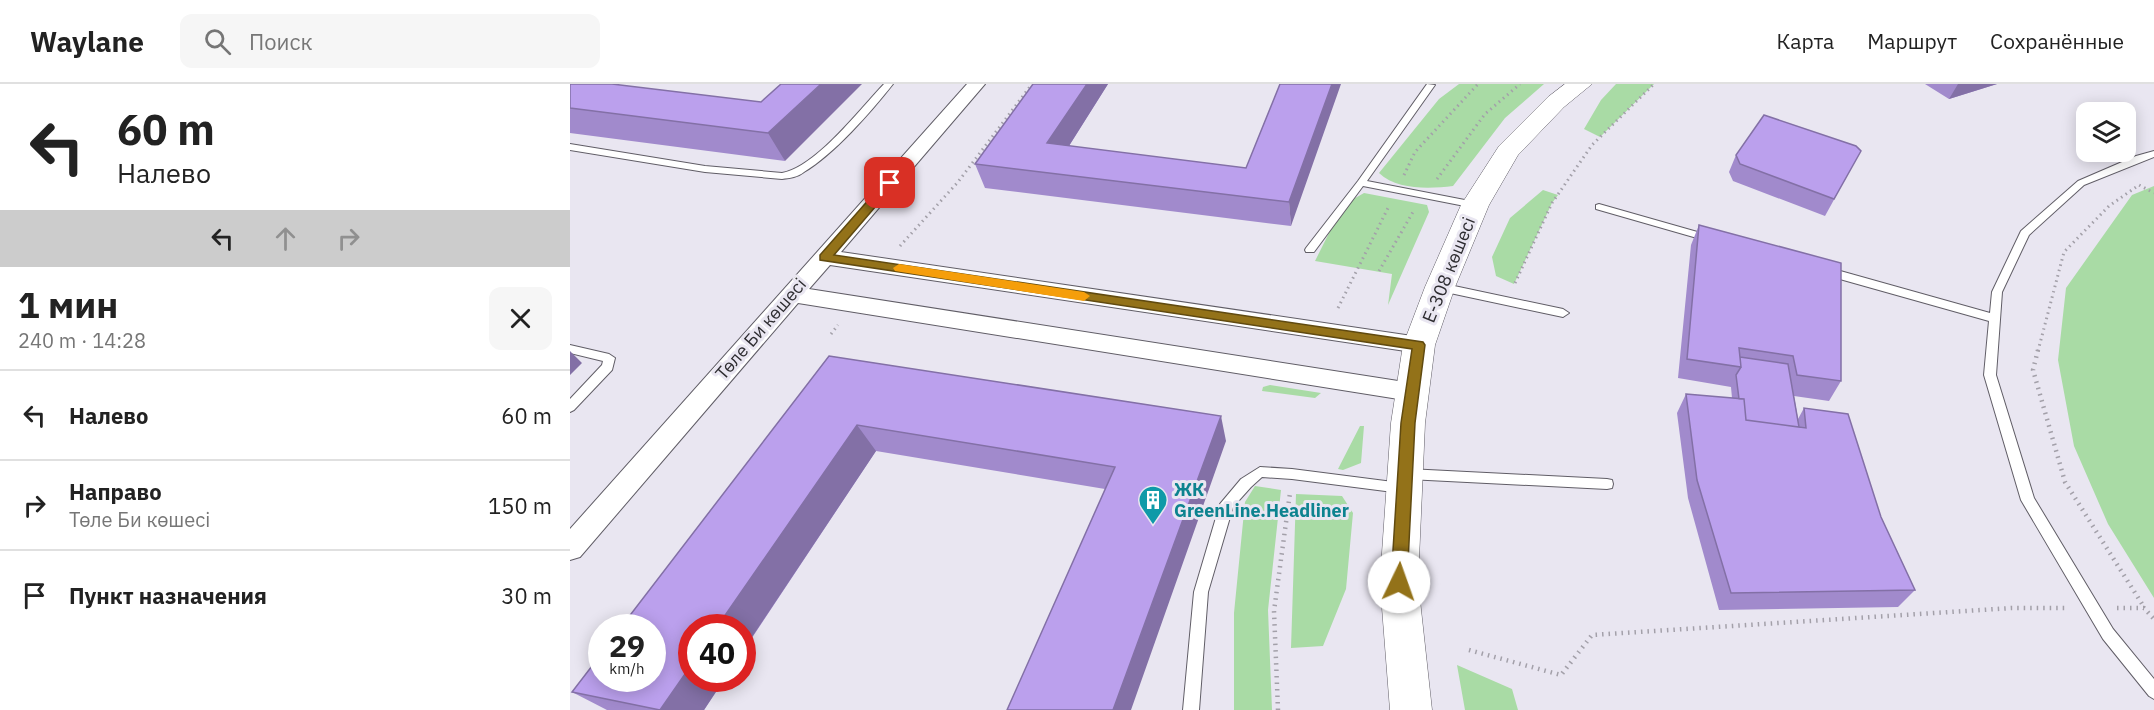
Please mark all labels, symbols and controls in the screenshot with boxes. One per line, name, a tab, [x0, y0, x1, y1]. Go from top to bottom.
search box	[180, 14, 600, 68]
text: Waylane	[30, 23, 144, 60]
icon: search	[201, 25, 234, 58]
text: Поиск	[249, 27, 313, 56]
text: Карта	[1776, 27, 1834, 55]
text: Маршрут	[1867, 27, 1957, 55]
text: Сохранённые	[1990, 27, 2124, 55]
text: 60 m	[117, 102, 215, 157]
map controls	[2076, 102, 2136, 162]
button: layers	[2076, 102, 2136, 162]
icon: left	[18, 108, 96, 186]
text: Налево	[117, 155, 211, 190]
pin	[864, 157, 915, 208]
icon: arrive	[873, 166, 906, 199]
street label: Е-308 көшесі	[1417, 214, 1480, 326]
icon: left	[206, 222, 239, 255]
icon: ahead	[269, 222, 302, 255]
icon: right	[332, 222, 365, 255]
street label: Төле Би көшесі	[710, 273, 811, 384]
text: 1 мин	[18, 281, 118, 328]
button: close	[489, 287, 552, 350]
text: 240 m · 14:28	[18, 327, 146, 354]
icon: left	[18, 399, 51, 432]
text: Налево	[69, 401, 148, 430]
text: 60 m	[501, 401, 552, 430]
text: Направо	[69, 477, 162, 506]
place label: ЖК GreenLine.Headliner	[1174, 478, 1349, 522]
building icon: ЖК GreenLine.Headliner	[1137, 484, 1169, 526]
icon: right	[18, 489, 51, 522]
text: 150 m	[488, 491, 552, 520]
text: Төле Би көшесі	[69, 506, 210, 533]
position arrow	[1367, 550, 1431, 614]
icon: arrive	[18, 579, 51, 612]
text: Пункт назначения	[69, 581, 267, 610]
text: 30 m	[501, 581, 552, 610]
speed limit sign: 40	[678, 614, 756, 692]
text: 29	[609, 626, 645, 665]
text: km/h	[609, 659, 645, 678]

